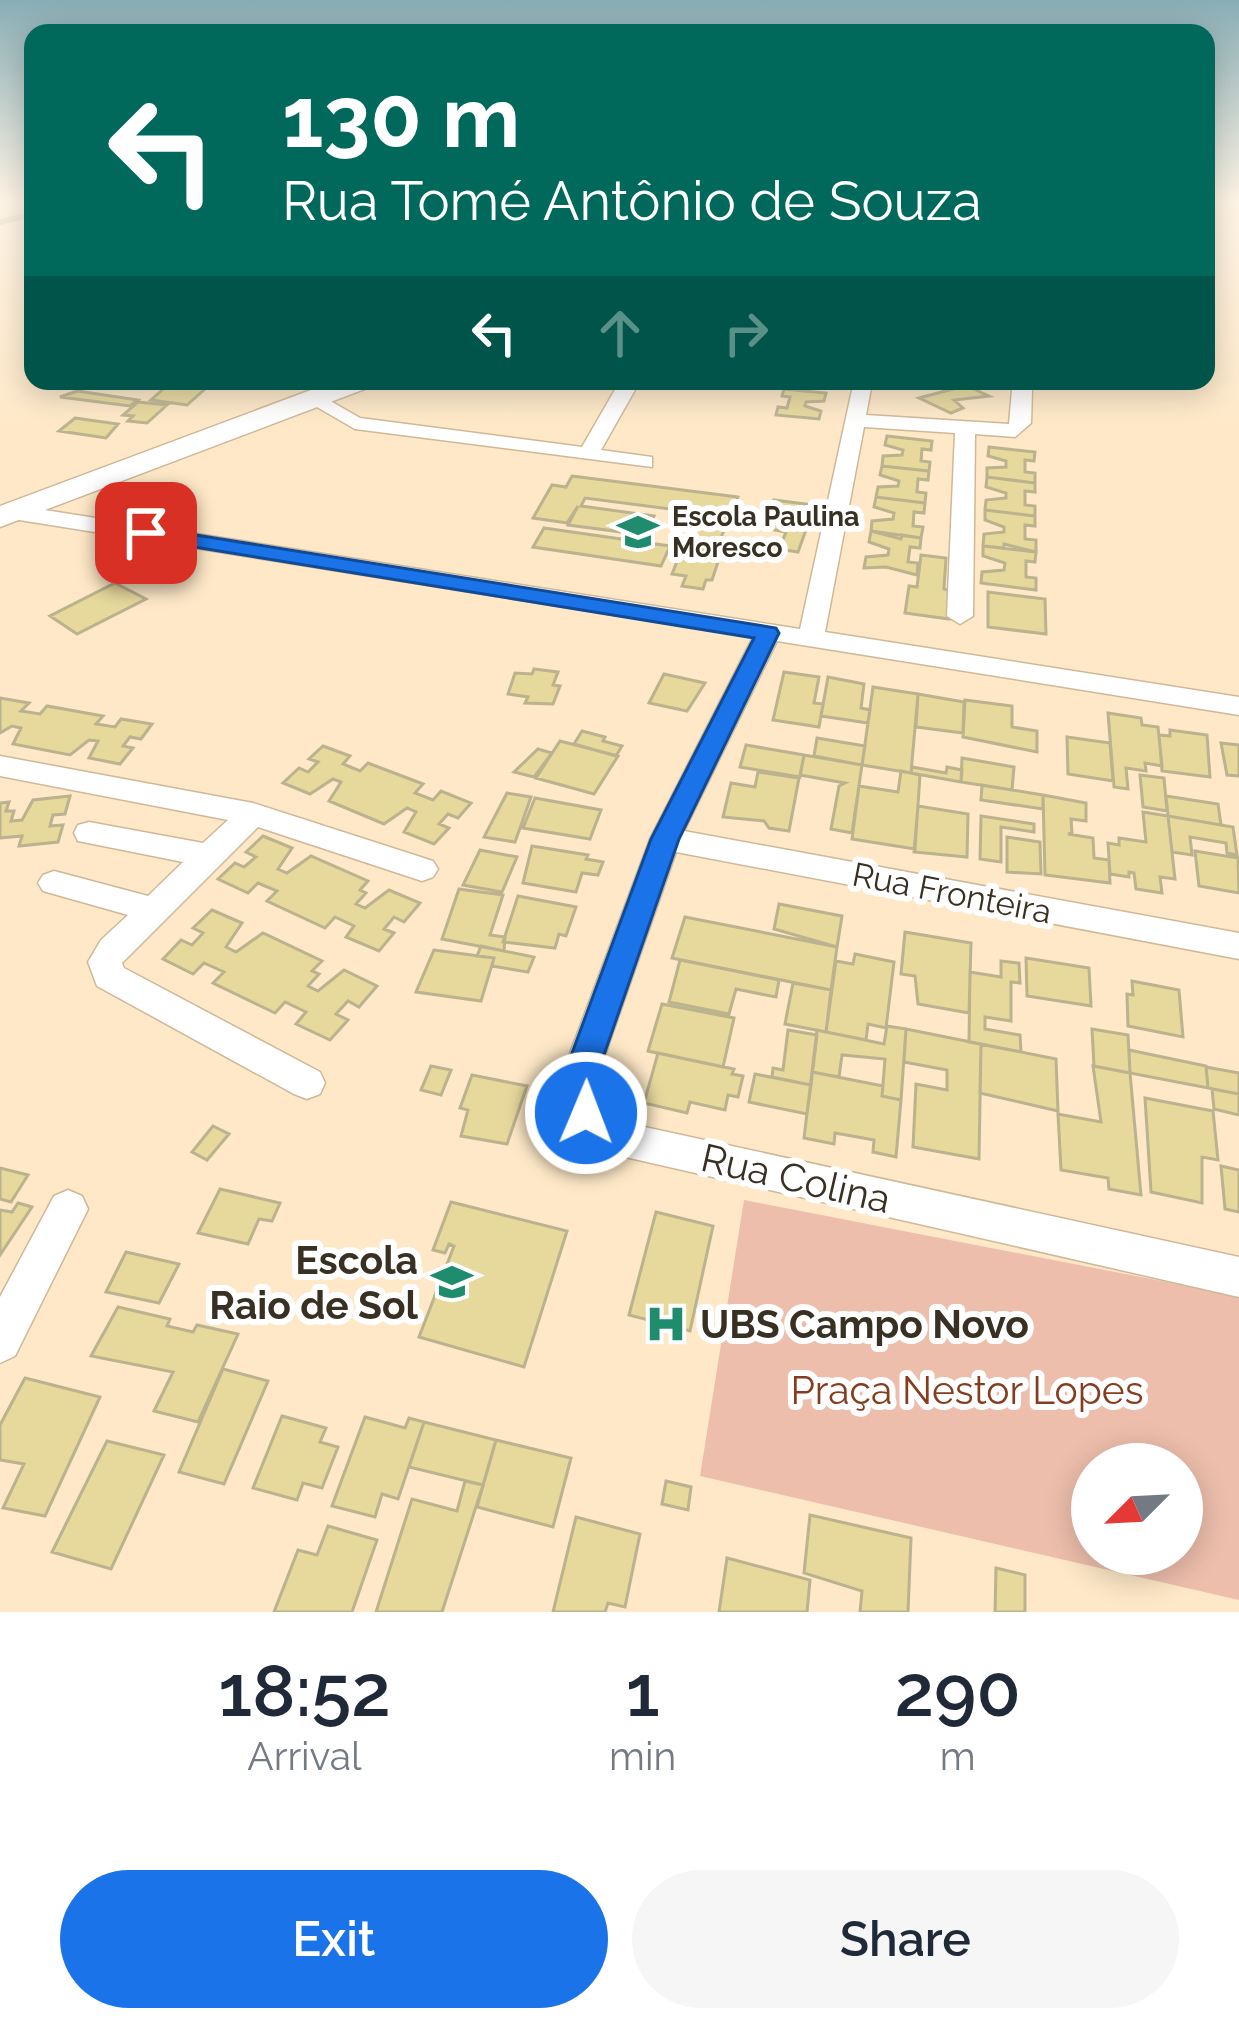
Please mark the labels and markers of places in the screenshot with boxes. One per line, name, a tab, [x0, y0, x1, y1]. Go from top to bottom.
pin	[95, 482, 197, 584]
place label: Escola Paulina Moresco	[672, 501, 860, 563]
school or university icon: Escola Paulina Moresco	[615, 509, 661, 555]
place label: Escola Raio de Sol	[209, 1237, 419, 1328]
school or university icon: Escola Raio de Sol	[429, 1259, 475, 1305]
hospital icon: UBS Campo Novo	[643, 1301, 689, 1347]
place label: UBS Campo Novo	[700, 1301, 1029, 1347]

